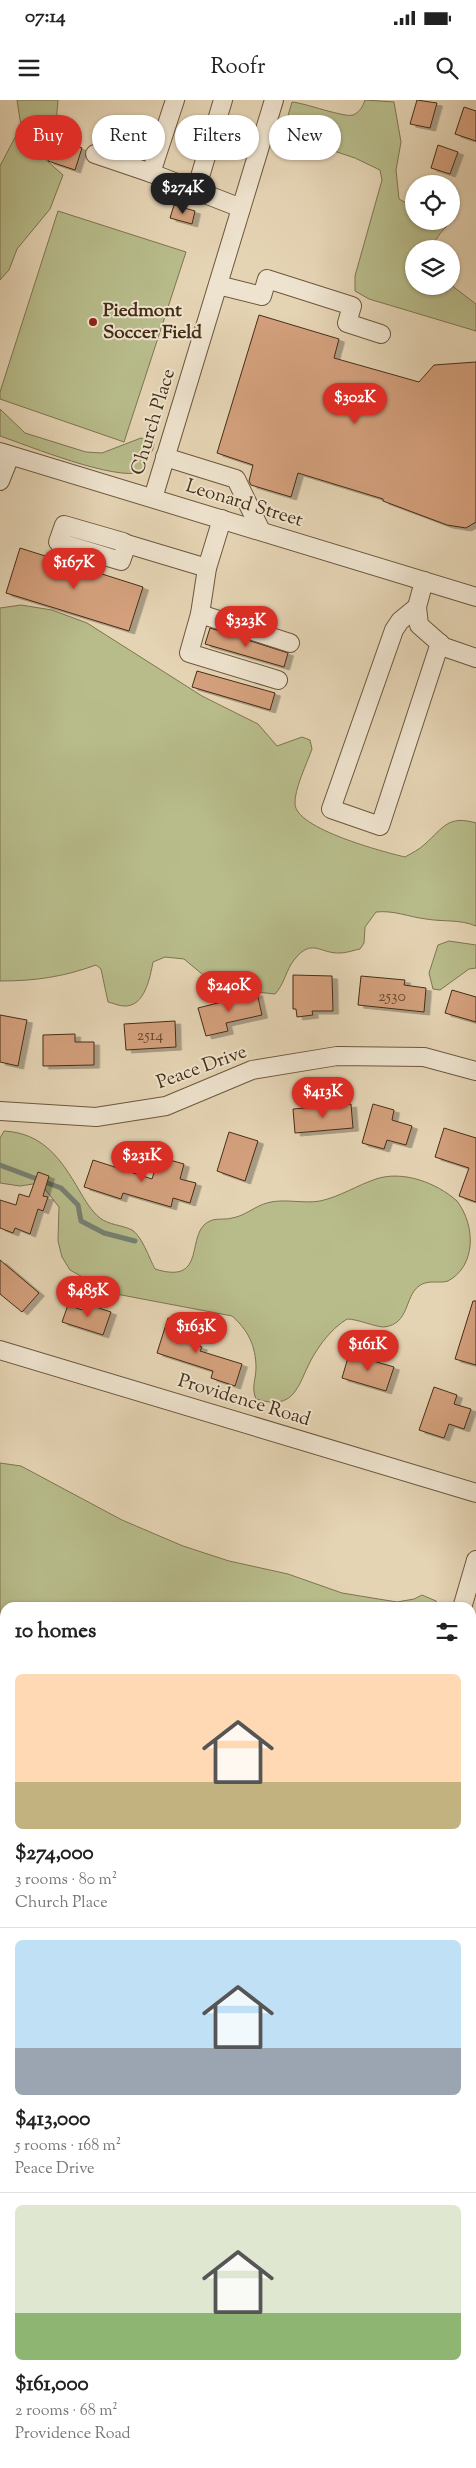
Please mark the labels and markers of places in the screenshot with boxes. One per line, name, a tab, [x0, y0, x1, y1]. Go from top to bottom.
pin: $274K	[148, 172, 218, 215]
place label: Piedmont Soccer Field	[103, 298, 202, 347]
marker: Piedmont Soccer Field	[87, 316, 99, 328]
pin: $302K	[320, 382, 390, 425]
pin: $167K	[39, 548, 109, 590]
pin: $323K	[211, 606, 281, 648]
pin: $240K	[194, 970, 264, 1013]
pin: $413K	[288, 1076, 358, 1119]
pin: $231K	[107, 1140, 177, 1183]
pin: $485K	[53, 1276, 123, 1318]
pin: $163K	[161, 1312, 231, 1354]
pin: $161K	[333, 1330, 403, 1372]

